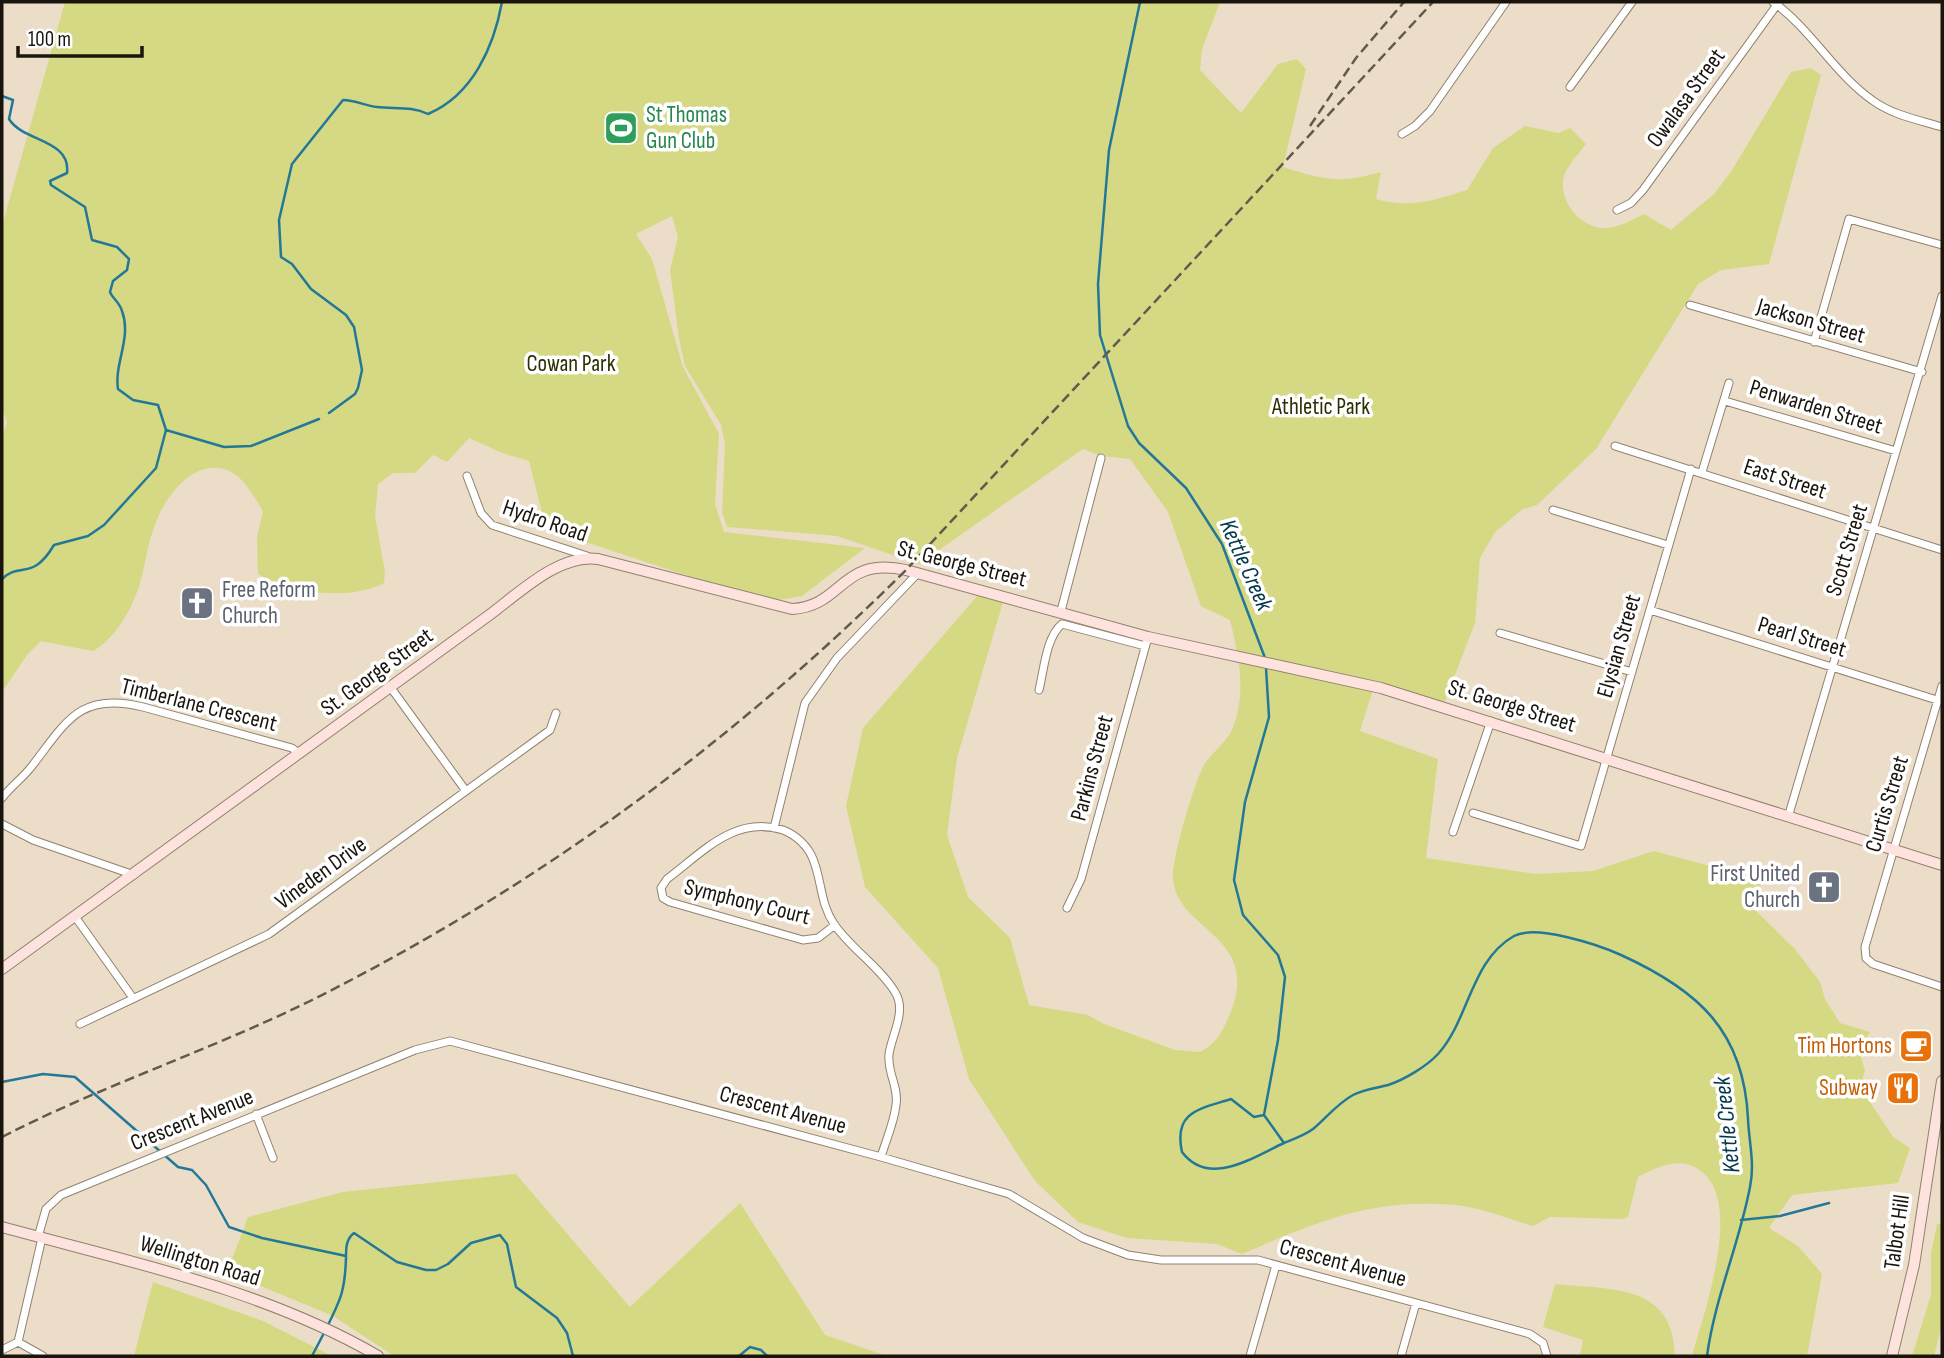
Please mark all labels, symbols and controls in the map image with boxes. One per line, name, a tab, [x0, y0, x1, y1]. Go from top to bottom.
scale bar	[18, 14, 142, 58]
text: 100 m	[28, 27, 71, 52]
street label: Owalasa Street	[1641, 43, 1731, 153]
place label: St Thomas Gun Club	[646, 101, 727, 155]
sports icon: St Thomas Gun Club	[602, 109, 640, 147]
street label: Jackson Street	[1753, 292, 1868, 350]
park label: Cowan Park	[526, 350, 616, 378]
street label: Penwarden Street	[1746, 374, 1886, 440]
park label: Athletic Park	[1271, 393, 1370, 421]
street label: East Street	[1740, 452, 1830, 506]
street label: Hydro Road	[499, 493, 591, 549]
street label: Scott Street	[1820, 501, 1874, 599]
water label: Kettle Creek	[1213, 515, 1279, 616]
street label: St. George Street	[895, 534, 1029, 594]
place label: Free Reform Church	[222, 576, 316, 630]
church icon: Free Reform Church	[178, 584, 216, 622]
street label: Elysian Street	[1591, 591, 1647, 701]
street label: Pearl Street	[1754, 610, 1850, 664]
street label: St. George Street	[315, 622, 439, 722]
street label: Timberlane Crescent	[118, 672, 280, 738]
street label: St. George Street	[1445, 673, 1579, 739]
street label: Parkins Street	[1064, 712, 1120, 824]
street label: Curtis Street	[1859, 752, 1915, 856]
street label: Vineden Drive	[270, 830, 372, 916]
place label: First United Church	[1710, 860, 1800, 914]
church icon: First United Church	[1805, 868, 1843, 906]
street label: Symphony Court	[681, 873, 813, 931]
cafe icon: Tim Hortons	[1897, 1027, 1935, 1065]
place label: Tim Hortons	[1797, 1032, 1892, 1060]
restaurant icon: Subway	[1884, 1069, 1922, 1107]
water label: Kettle Creek	[1707, 1074, 1746, 1175]
place label: Subway	[1819, 1074, 1878, 1102]
street label: Crescent Avenue	[717, 1080, 849, 1140]
street label: Crescent Avenue	[126, 1083, 258, 1157]
street label: Talbot Hill	[1878, 1193, 1916, 1271]
street label: Wellington Road	[136, 1229, 264, 1293]
street label: Crescent Avenue	[1277, 1233, 1409, 1293]

